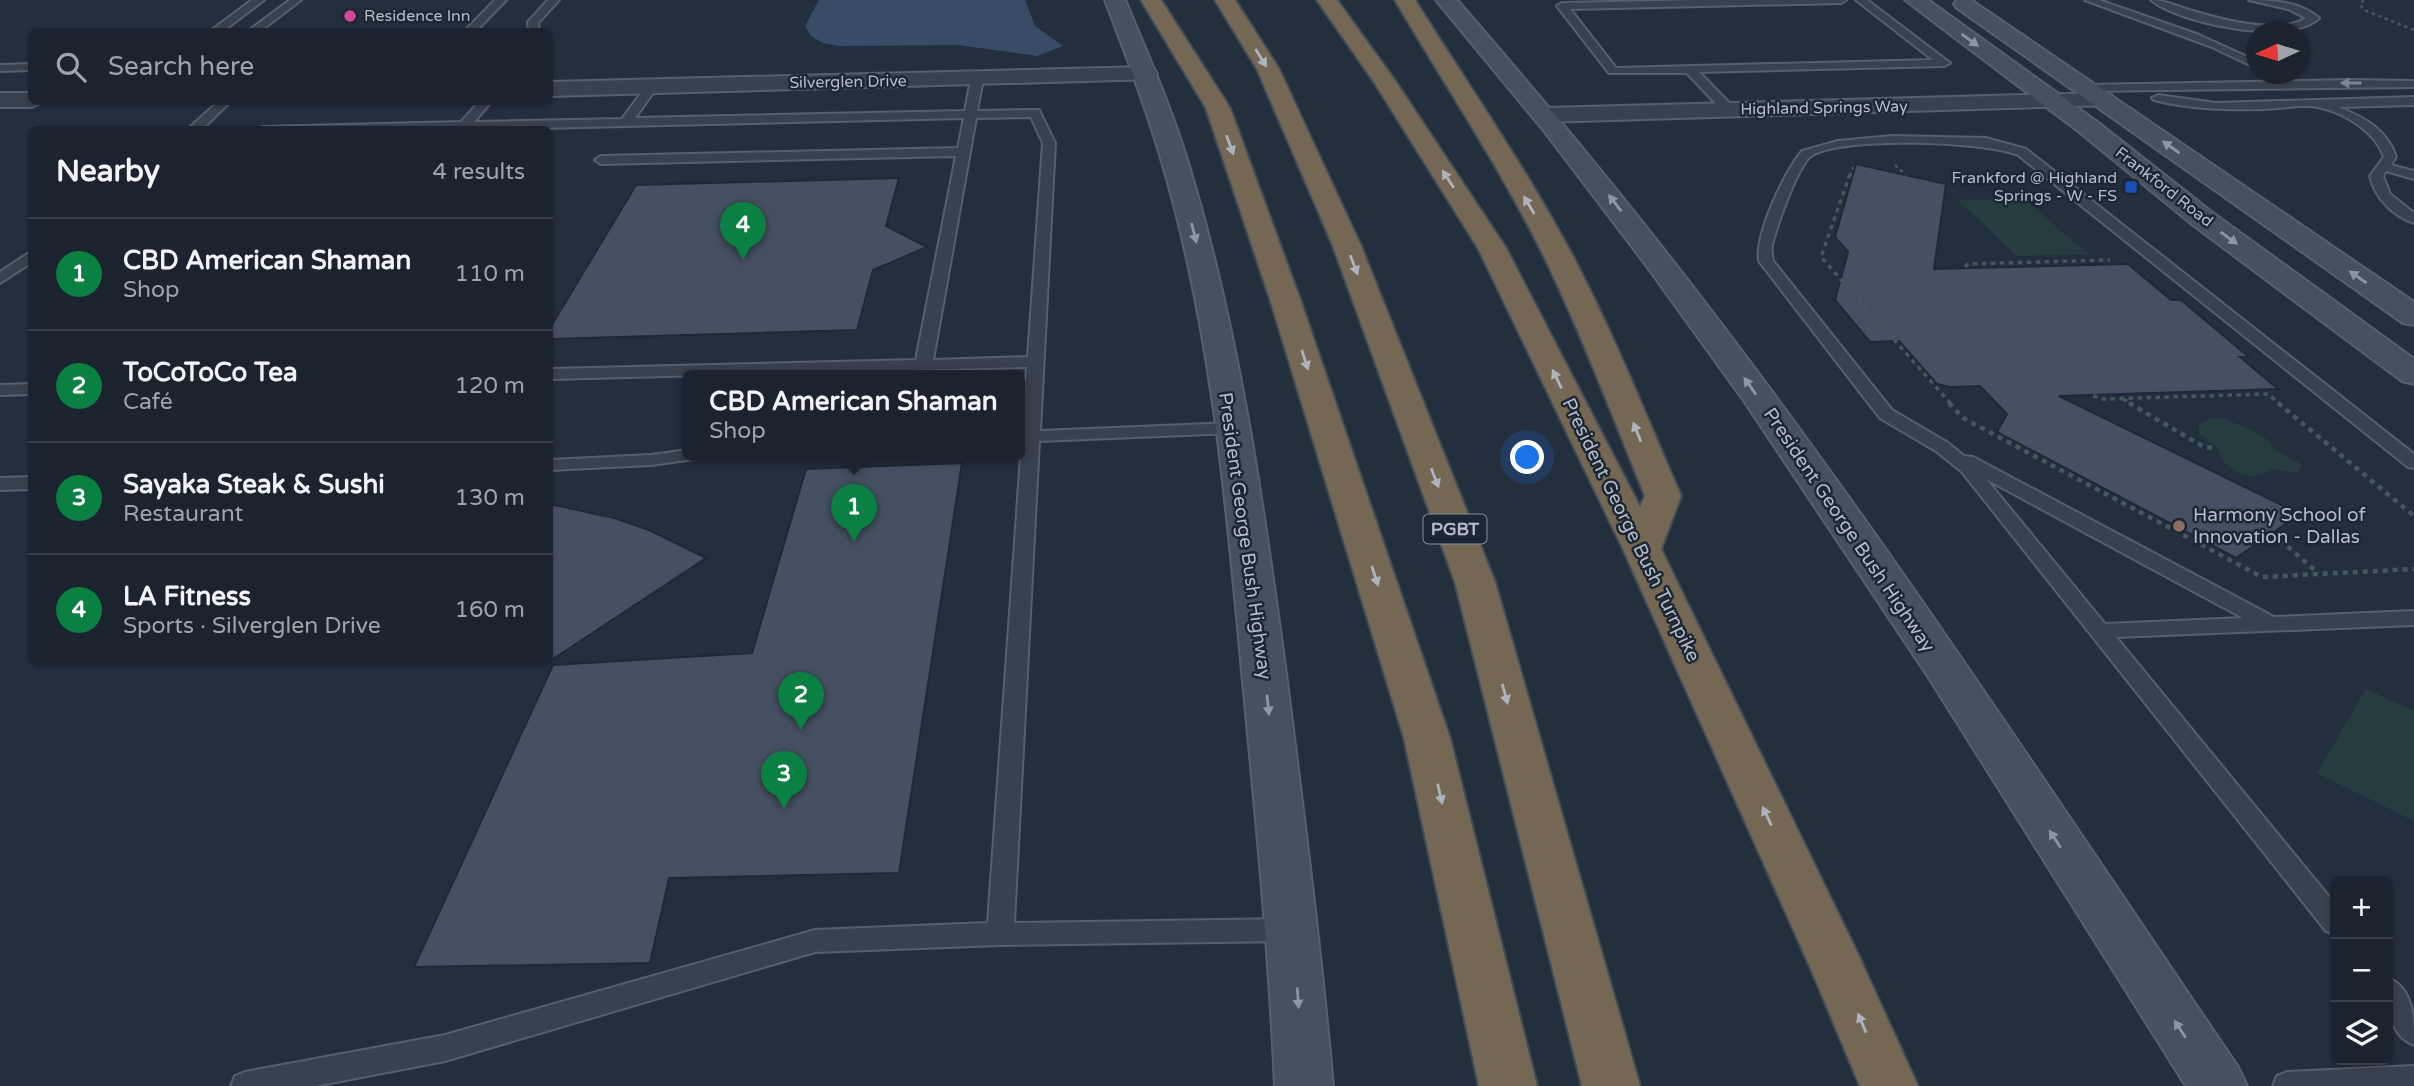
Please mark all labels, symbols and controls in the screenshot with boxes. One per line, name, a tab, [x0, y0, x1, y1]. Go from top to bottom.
place label: Residence Inn	[364, 6, 471, 26]
marker: Residence Inn	[342, 8, 358, 24]
north arrow	[2246, 21, 2309, 84]
search box	[28, 28, 553, 105]
one-way arrow	[1961, 33, 1979, 47]
icon: search	[52, 48, 90, 86]
one-way arrow	[1255, 48, 1268, 68]
text: Search here	[108, 51, 254, 82]
street label: Silverglen Drive	[789, 71, 907, 93]
one-way arrow	[2340, 77, 2362, 89]
street label: Highland Springs Way	[1740, 97, 1908, 119]
one-way arrow	[1225, 135, 1236, 156]
one-way arrow	[2162, 140, 2180, 154]
street label: Frankford Road	[2111, 143, 2217, 231]
text: Nearby	[56, 153, 160, 190]
text: 4 results	[432, 158, 525, 186]
place label: Frankford @ Highland Springs - W - FS	[1952, 168, 2117, 206]
one-way arrow	[1442, 170, 1455, 189]
marker: Frankford @ Highland Springs - W - FS	[2123, 179, 2139, 195]
one-way arrow	[1608, 194, 1622, 212]
one-way arrow	[1523, 195, 1535, 214]
pin: 4	[720, 202, 766, 260]
one-way arrow	[1189, 223, 1200, 245]
one-way arrow	[2220, 231, 2238, 245]
text: CBD American Shaman	[123, 245, 411, 276]
one-way arrow	[1349, 255, 1360, 276]
text: 1	[72, 260, 86, 288]
text: 110 m	[455, 260, 525, 288]
one-way arrow	[2349, 270, 2367, 284]
text: Shop	[123, 276, 180, 304]
one-way arrow	[1300, 350, 1311, 371]
text: ToCoToCo Tea	[123, 357, 298, 388]
one-way arrow	[1552, 369, 1563, 389]
popup	[682, 370, 1025, 461]
text: 2	[72, 372, 86, 400]
text: 120 m	[455, 372, 525, 400]
one-way arrow	[1743, 377, 1757, 395]
text: CBD American Shaman	[709, 386, 998, 417]
text: Café	[123, 388, 173, 416]
street label: President George Bush Highway	[1214, 391, 1276, 681]
street label: President George Bush Turnpike	[1557, 395, 1705, 665]
street label: President George Bush Highway	[1759, 404, 1939, 656]
text: Shop	[709, 417, 766, 445]
one-way arrow	[1631, 422, 1642, 443]
your location	[1510, 440, 1544, 474]
one-way arrow	[1430, 467, 1441, 488]
text: Sayaka Steak & Sushi	[123, 469, 385, 500]
text: 3	[72, 484, 86, 512]
text: 130 m	[455, 484, 525, 512]
pin: 1	[831, 484, 877, 542]
text: Restaurant	[123, 500, 243, 528]
place label: Harmony School of Innovation - Dallas	[2193, 504, 2366, 548]
road number: PGBT	[1424, 514, 1486, 544]
marker: Harmony School of Innovation - Dallas	[2171, 518, 2187, 534]
one-way arrow	[1370, 566, 1381, 587]
text: LA Fitness	[123, 581, 251, 612]
text: 4	[72, 596, 86, 624]
text: 160 m	[455, 596, 525, 624]
text: Sports · Silverglen Drive	[123, 612, 381, 640]
pin: 2	[778, 672, 824, 730]
one-way arrow	[1500, 683, 1511, 705]
one-way arrow	[1263, 694, 1274, 716]
pin: 3	[761, 751, 807, 809]
one-way arrow	[1435, 783, 1446, 805]
one-way arrow	[1761, 806, 1772, 827]
one-way arrow	[2048, 830, 2062, 848]
map controls	[2330, 876, 2393, 1065]
button: +	[2330, 876, 2393, 939]
button: −	[2330, 939, 2393, 1002]
one-way arrow	[1293, 987, 1304, 1009]
button: layers	[2330, 1002, 2393, 1065]
one-way arrow	[1856, 1013, 1867, 1034]
one-way arrow	[2173, 1020, 2187, 1038]

